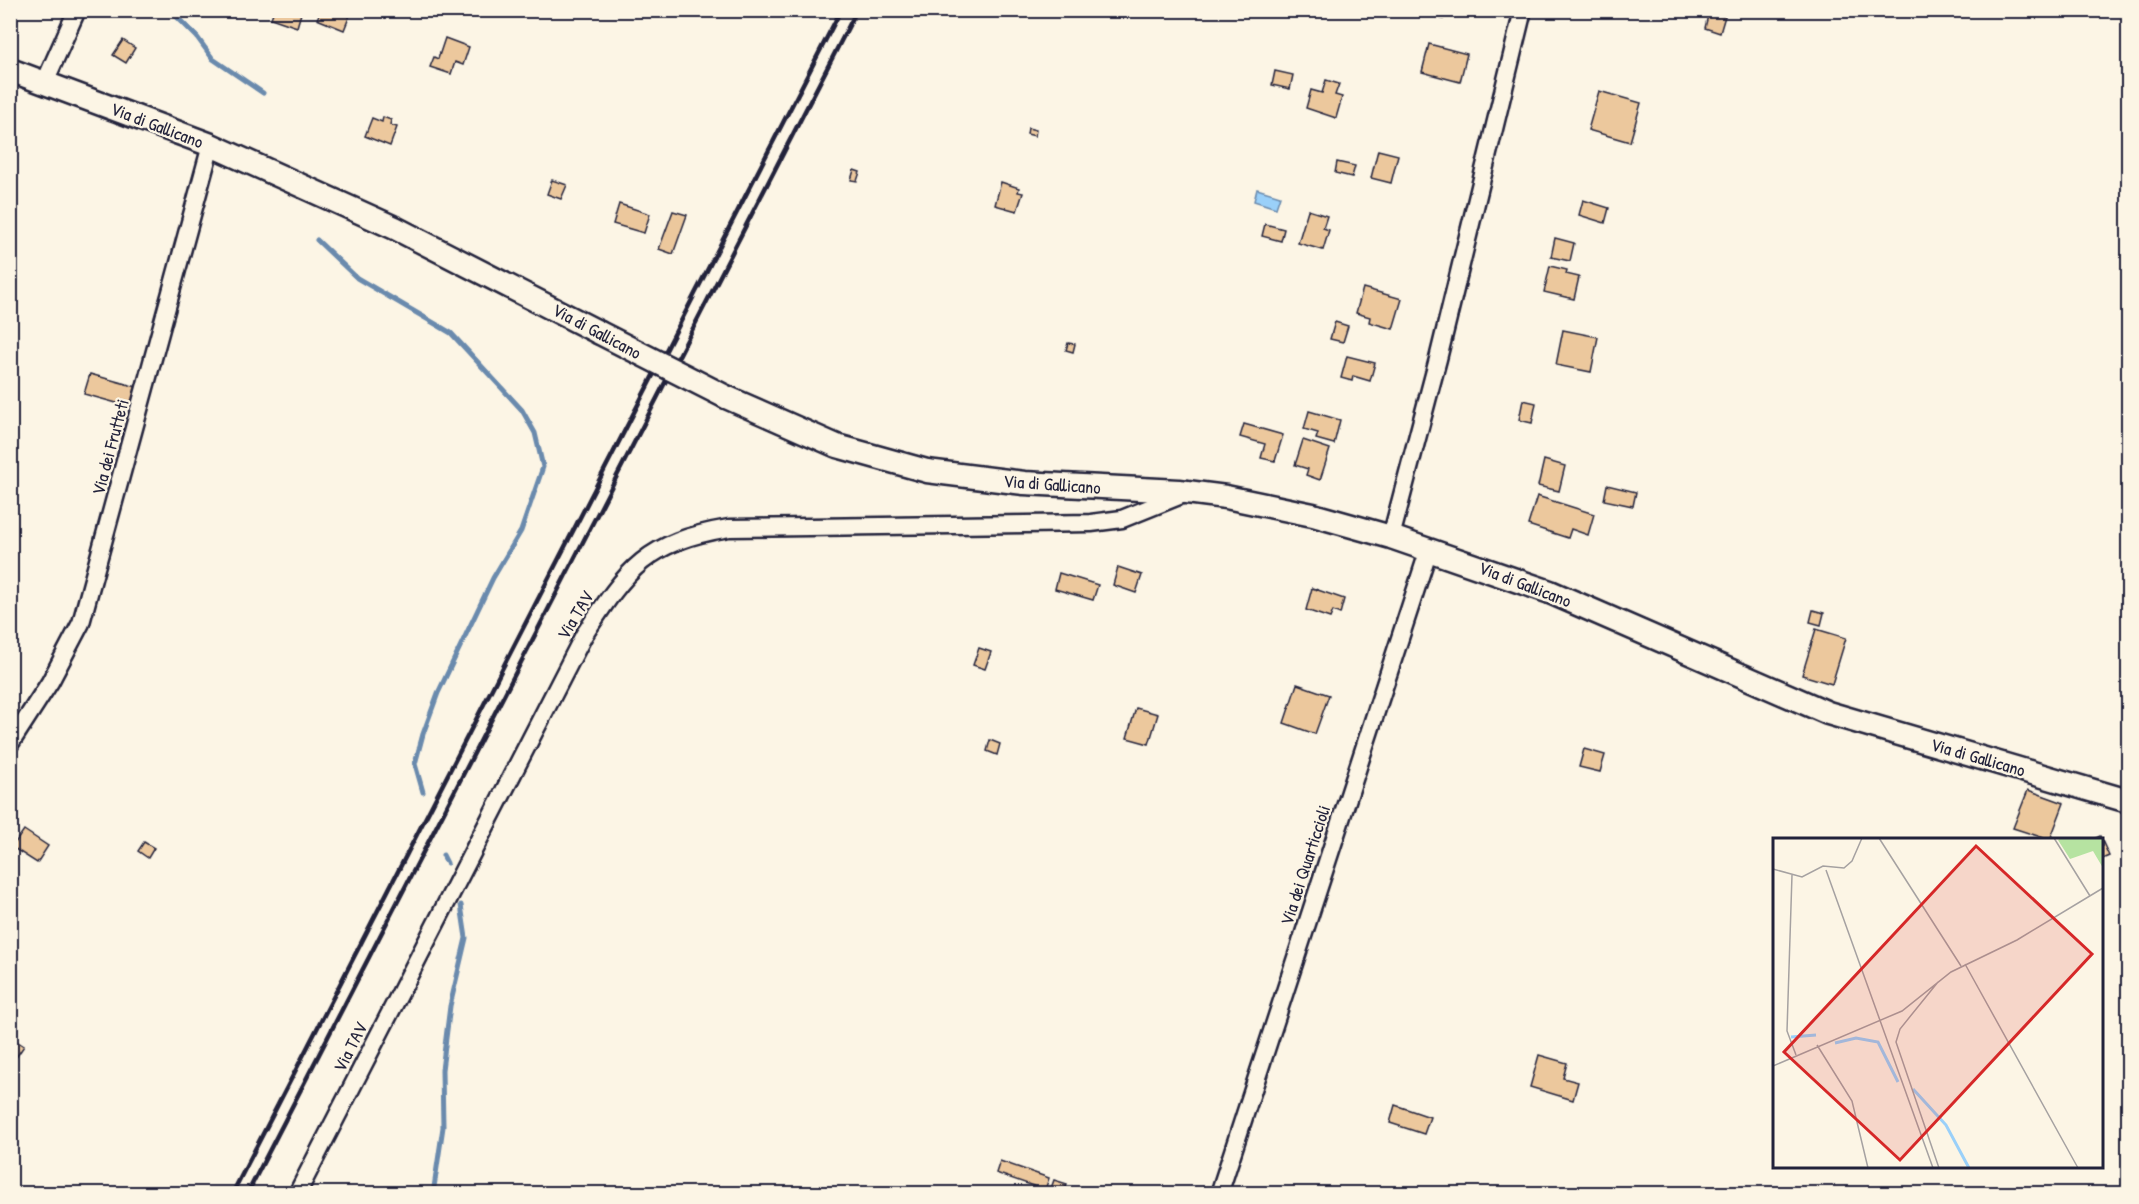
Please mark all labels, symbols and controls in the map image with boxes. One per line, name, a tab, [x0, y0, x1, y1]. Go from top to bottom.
street label: Via di Gallicano	[107, 96, 207, 154]
street label: Via di Gallicano	[548, 297, 646, 365]
street label: Via dei Frutteti	[85, 396, 135, 498]
street label: Via di Gallicano	[1003, 468, 1101, 500]
street label: Via di Gallicano	[1475, 555, 1575, 613]
street label: Via TAV	[551, 585, 600, 644]
street label: Via di Gallicano	[1928, 732, 2028, 782]
street label: Via dei Quarticcioli	[1274, 802, 1336, 928]
inset map	[1773, 838, 2103, 1168]
street label: Via TAV	[327, 1017, 373, 1076]

